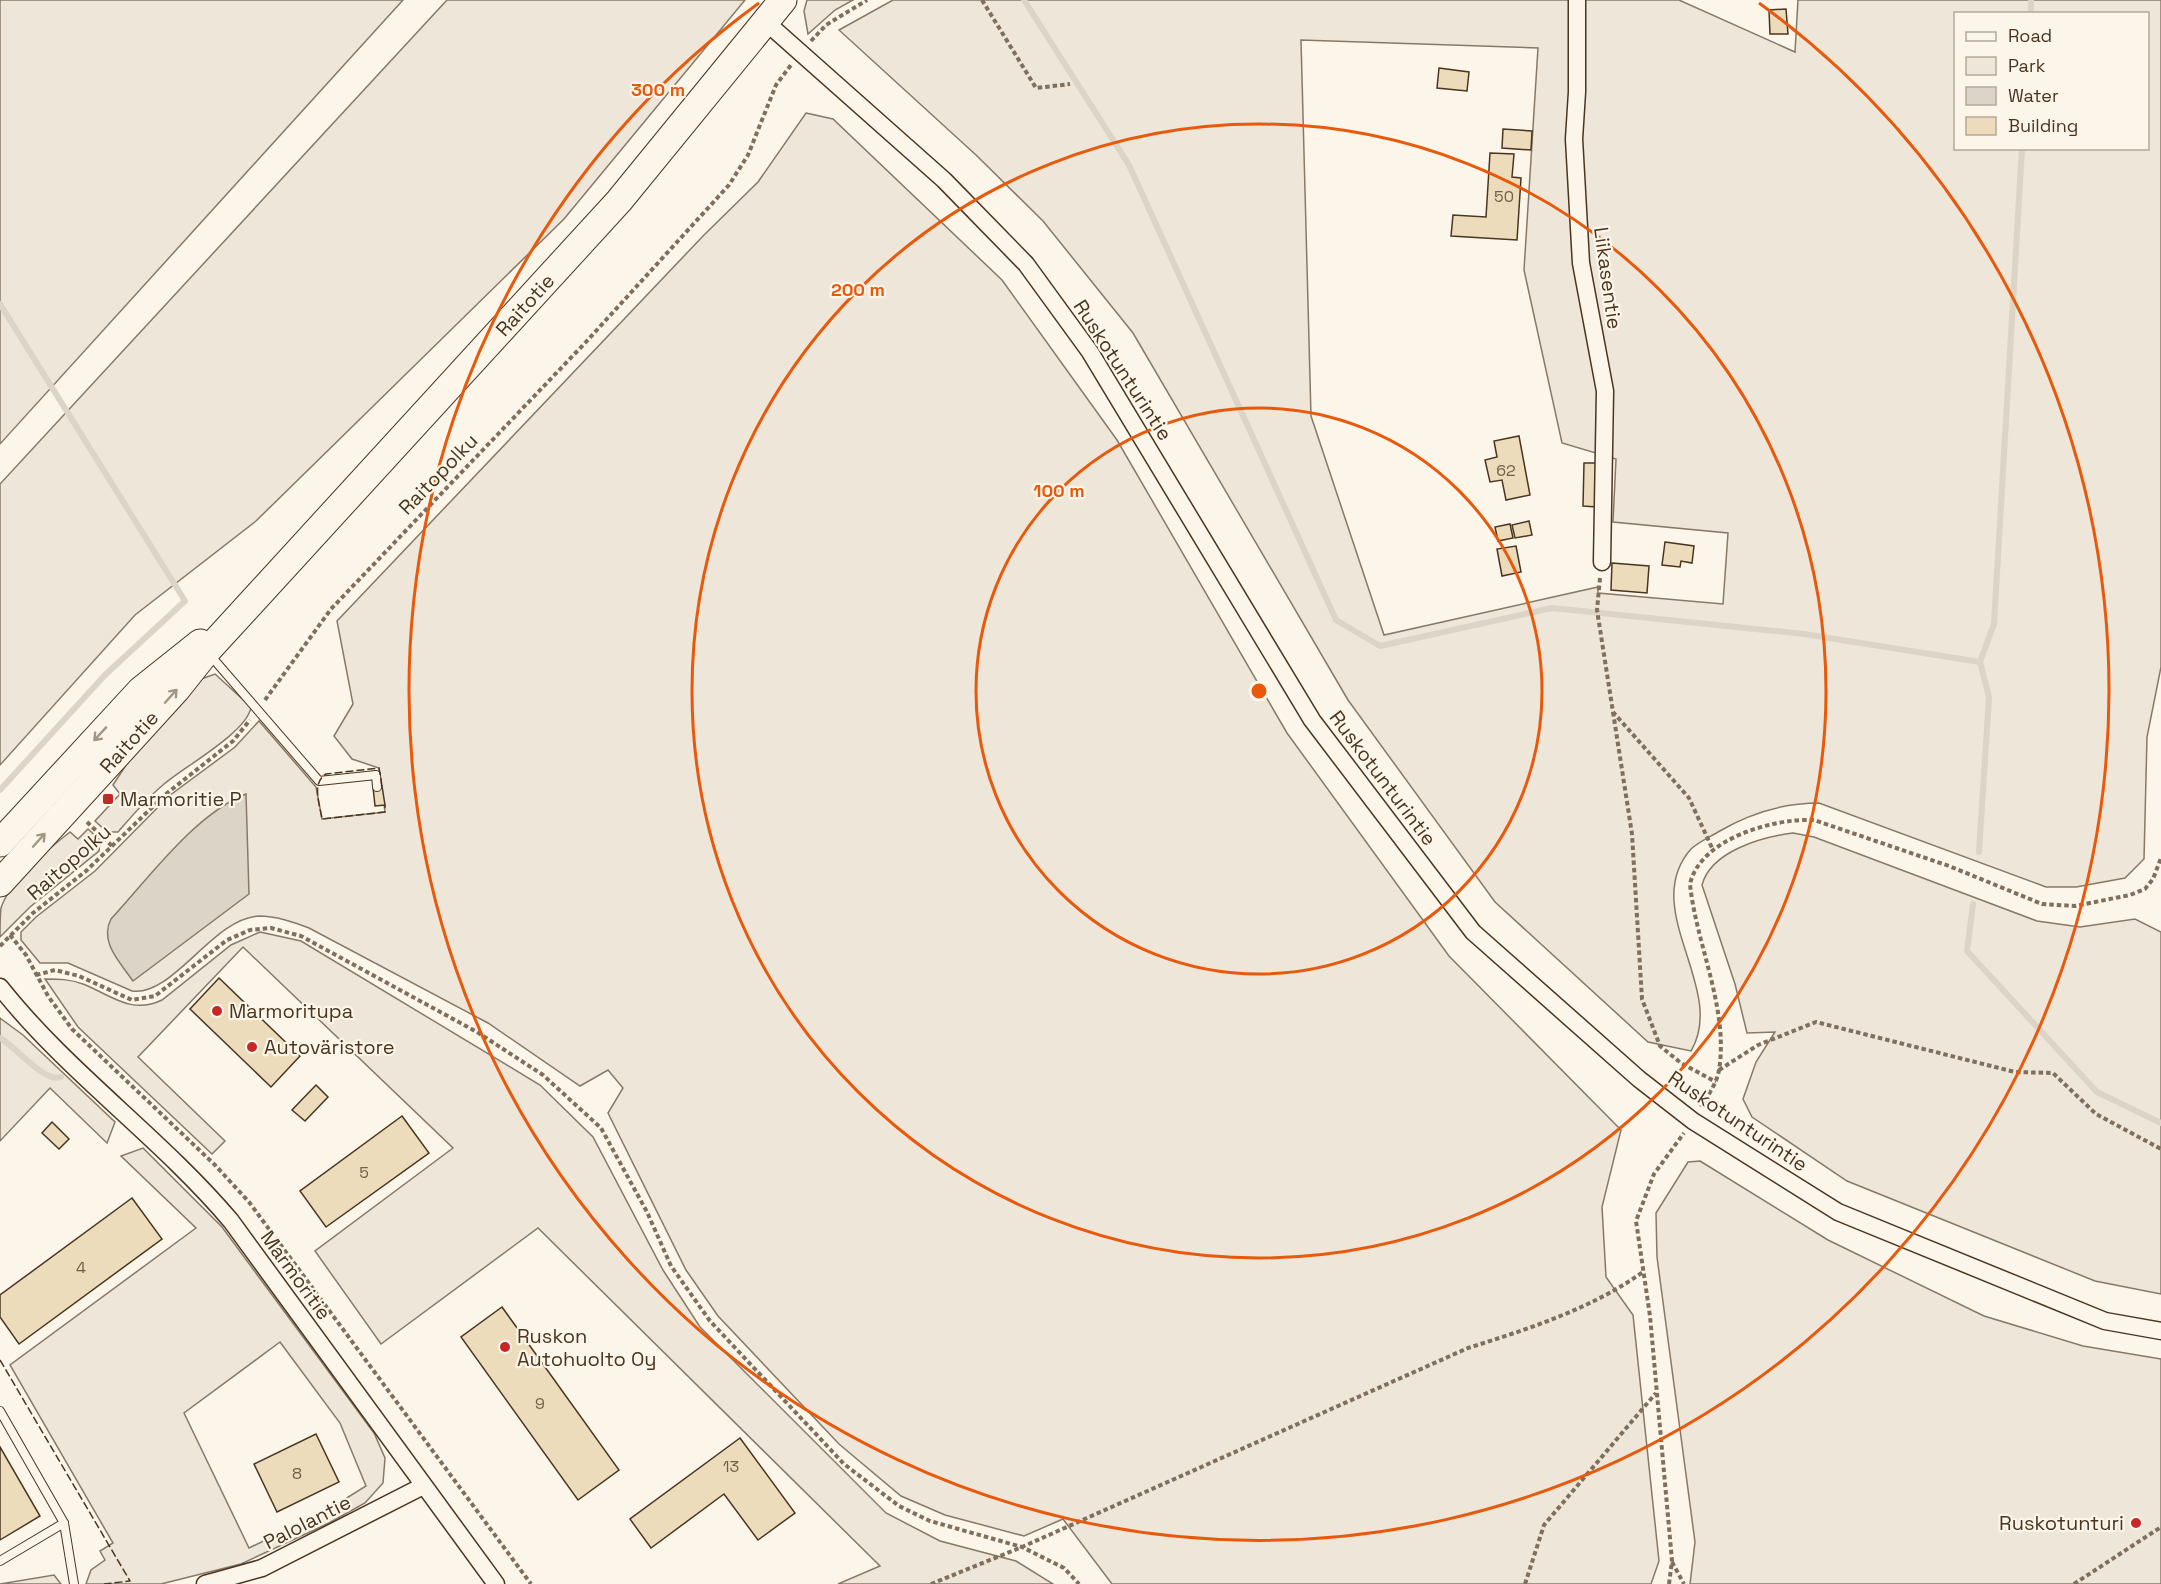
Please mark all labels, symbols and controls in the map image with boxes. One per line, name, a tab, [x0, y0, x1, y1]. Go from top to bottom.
legend	[1954, 12, 2149, 150]
text: Road	[2008, 24, 2052, 47]
text: Park	[2008, 54, 2046, 77]
text: 300 m	[631, 78, 685, 101]
text: Water	[2008, 84, 2059, 107]
text: Building	[2008, 114, 2078, 137]
house number: 50	[1494, 186, 1514, 207]
street label: Liikasentie	[1588, 225, 1628, 331]
street label: Raitotie	[490, 268, 560, 342]
text: 200 m	[831, 278, 885, 301]
street label: Ruskotunturintie	[1068, 295, 1178, 445]
street label: Raitopolku	[393, 428, 483, 520]
house number: 62	[1496, 460, 1516, 481]
text: 100 m	[1033, 479, 1085, 502]
centre of rings	[1249, 681, 1269, 701]
one-way arrow	[164, 689, 178, 704]
street label: Raitotie	[94, 705, 164, 779]
street label: Ruskotunturintie	[1324, 705, 1442, 851]
one-way arrow	[93, 727, 107, 742]
place label: Marmoritie P	[120, 786, 241, 812]
marker: Marmoritie P	[101, 792, 115, 806]
street label: Raitopolku	[21, 818, 117, 906]
one-way arrow	[32, 832, 47, 847]
place label: Marmoritupa	[229, 998, 353, 1024]
marker: Marmoritupa	[210, 1004, 224, 1018]
place label: Autoväristore	[264, 1034, 395, 1060]
marker: Autoväristore	[245, 1040, 259, 1054]
street label: Ruskotunturintie	[1663, 1065, 1813, 1177]
house number: 5	[359, 1162, 369, 1183]
street label: Marmoritie	[255, 1225, 337, 1325]
house number: 4	[76, 1257, 86, 1278]
place label: Ruskon Autohuolto Oy	[517, 1323, 657, 1372]
marker: Ruskon Autohuolto Oy	[498, 1340, 512, 1354]
house number: 9	[535, 1393, 545, 1414]
house number: 13	[723, 1456, 739, 1477]
house number: 8	[292, 1463, 302, 1484]
street label: Palolantie	[259, 1489, 355, 1555]
place label: Ruskotunturi	[1999, 1510, 2124, 1536]
marker: Ruskotunturi	[2129, 1516, 2143, 1530]

